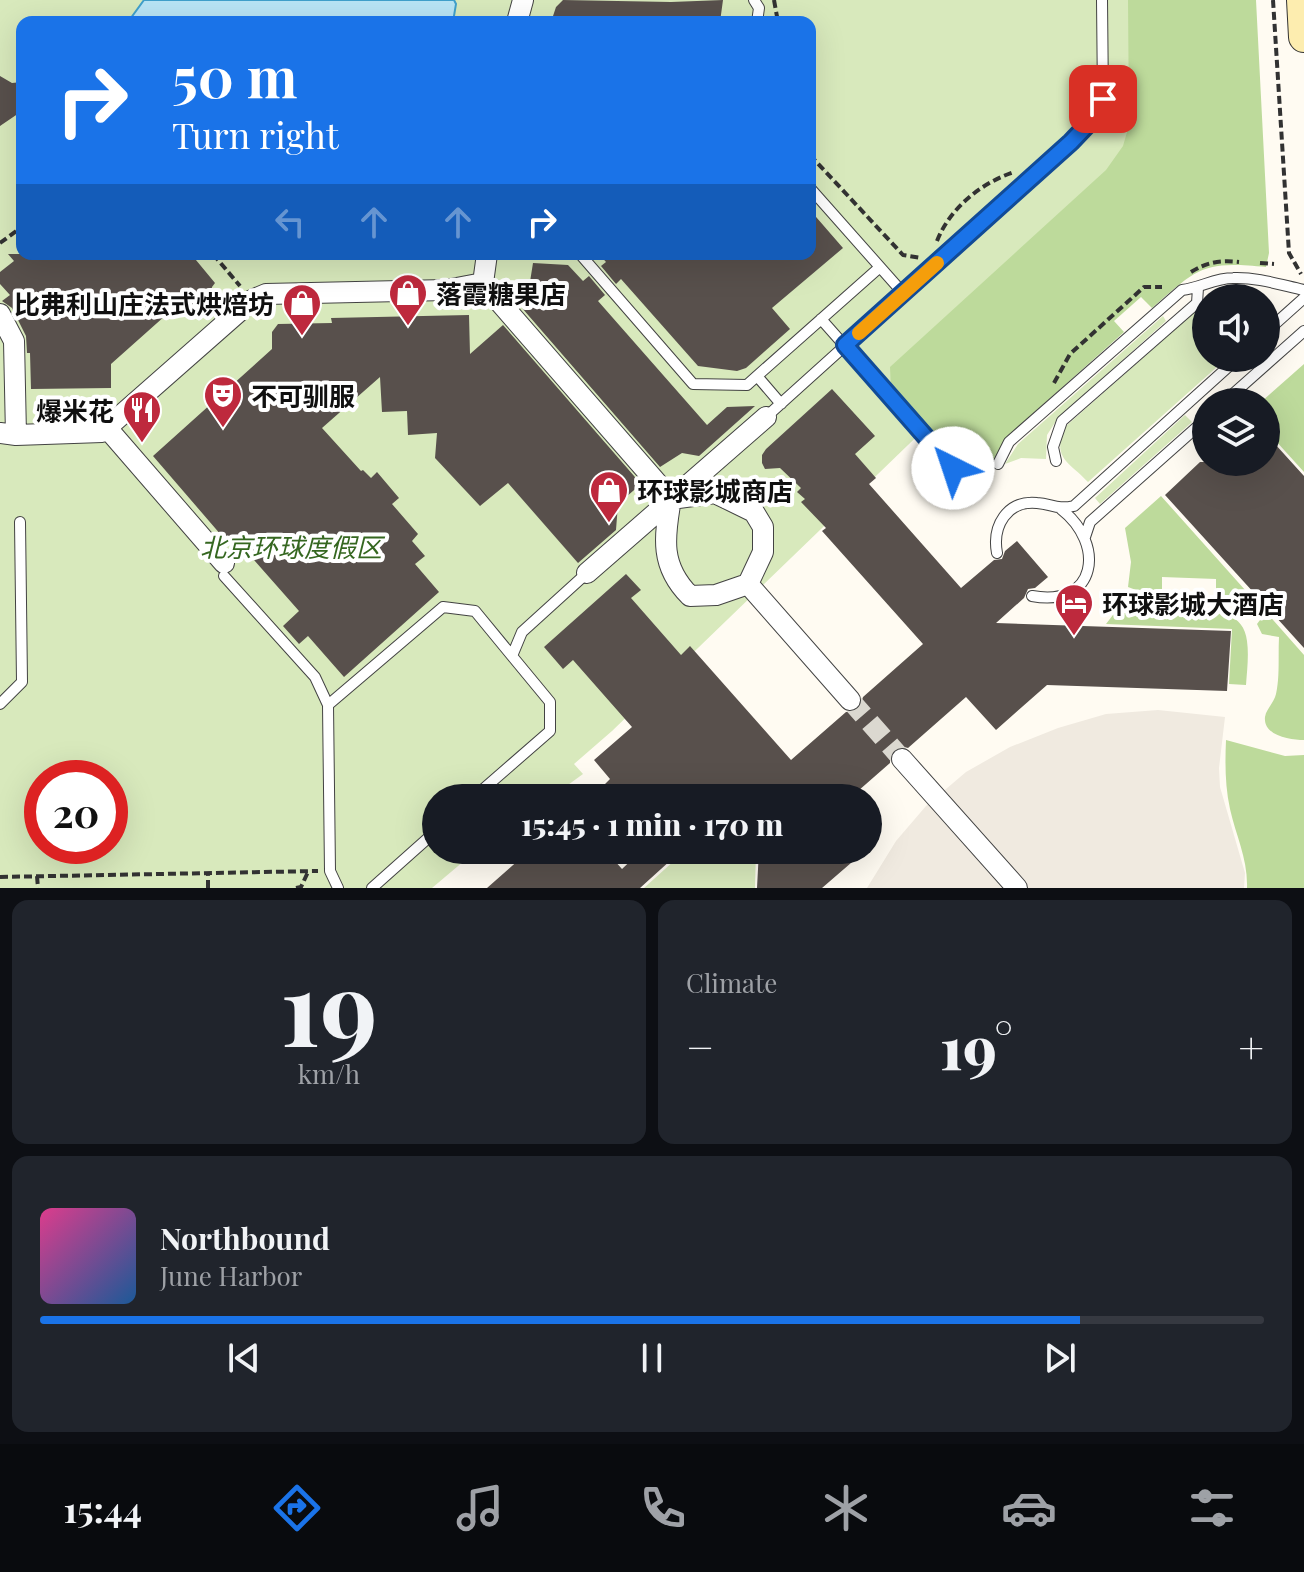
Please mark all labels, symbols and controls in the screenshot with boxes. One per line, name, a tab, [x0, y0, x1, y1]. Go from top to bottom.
text: 50 m	[172, 38, 298, 113]
icon: right	[40, 48, 144, 152]
pin	[1069, 65, 1137, 133]
icon: arrive	[1081, 77, 1125, 121]
text: Turn right	[172, 110, 339, 158]
icon: left	[268, 200, 312, 244]
icon: ahead	[352, 200, 396, 244]
icon: ahead	[436, 200, 480, 244]
icon: right	[520, 200, 564, 244]
shop icon: 落霞糖果店	[387, 272, 429, 327]
place label: 落霞糖果店	[436, 276, 566, 311]
shop icon: 比弗利山庄法式烘焙坊	[281, 282, 323, 337]
map controls	[1192, 284, 1280, 476]
button: sound	[1192, 284, 1280, 372]
place label: 比弗利山庄法式烘焙坊	[14, 286, 274, 321]
theatre icon: 不可驯服	[202, 374, 244, 429]
place label: 不可驯服	[251, 378, 355, 413]
button: layers	[1192, 388, 1280, 476]
restaurant icon: 爆米花	[121, 389, 163, 444]
place label: 爆米花	[36, 393, 114, 428]
position arrow	[911, 426, 995, 510]
shop icon: 环球影城商店	[588, 469, 630, 524]
place label: 环球影城商店	[637, 473, 793, 508]
park label: 北京环球度假区	[200, 529, 386, 564]
hotel icon: 环球影城大酒店	[1053, 582, 1095, 637]
place label: 环球影城大酒店	[1102, 586, 1284, 621]
speed limit sign: 20	[24, 760, 128, 864]
text: 15:45 · 1 min · 170 m	[521, 804, 783, 844]
text: 19	[280, 934, 378, 1073]
text: Climate	[686, 965, 777, 1000]
text: 19°	[940, 1005, 1013, 1085]
text: −	[686, 1016, 714, 1075]
text: +	[1238, 1016, 1264, 1075]
text: km/h	[298, 1056, 360, 1091]
text: Northbound	[160, 1218, 330, 1258]
text: June Harbor	[160, 1258, 302, 1293]
icon: previous	[222, 1336, 266, 1380]
icon: pause	[630, 1336, 674, 1380]
icon: next	[1038, 1336, 1082, 1380]
icon: directions	[269, 1480, 325, 1536]
icon: music	[452, 1480, 508, 1536]
icon: phone	[635, 1480, 691, 1536]
icon: climate	[818, 1480, 874, 1536]
icon: car	[1001, 1480, 1057, 1536]
icon: filters	[1184, 1480, 1240, 1536]
text: 15:44	[64, 1484, 142, 1532]

